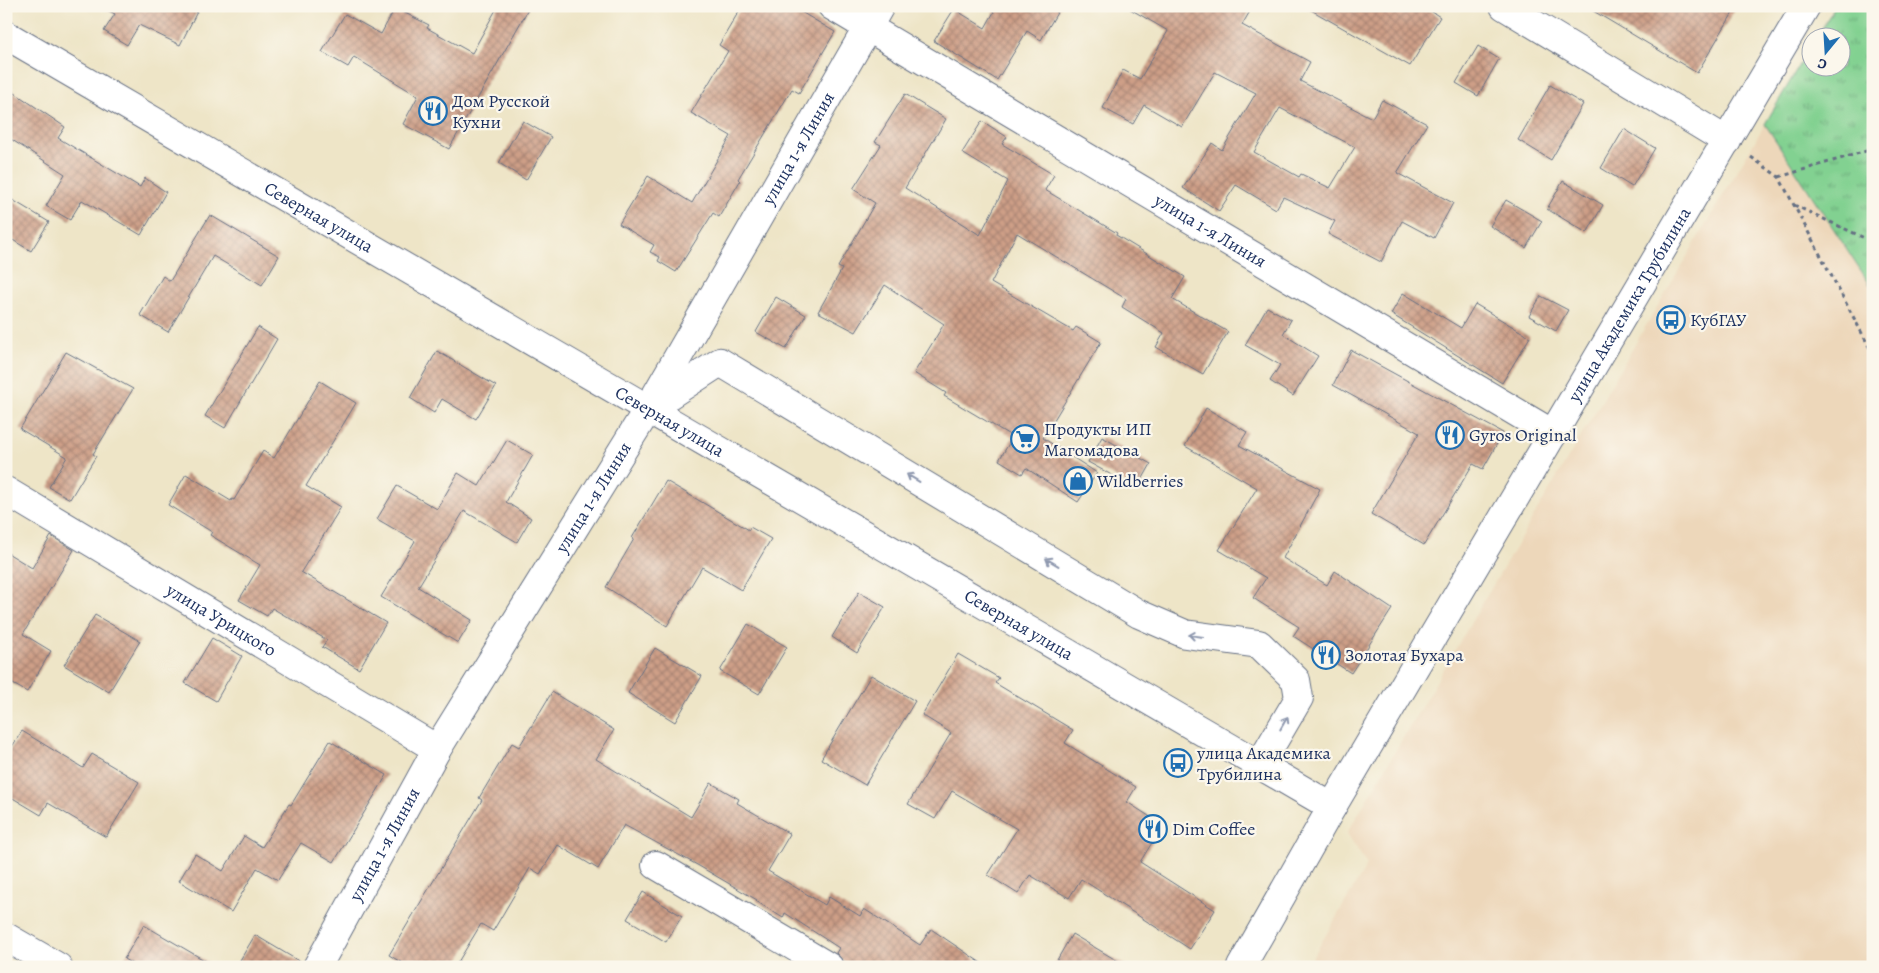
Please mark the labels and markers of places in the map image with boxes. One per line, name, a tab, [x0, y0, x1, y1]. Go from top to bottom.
place label: Дом Русской Кухни	[452, 89, 550, 134]
restaurant icon: Дом Русской Кухни	[418, 96, 448, 126]
bus stop icon: КубГАУ	[1656, 305, 1686, 335]
place label: КубГАУ	[1690, 308, 1747, 332]
place label: Продукты ИП Магомадова	[1044, 417, 1152, 462]
restaurant icon: Gyros Original	[1435, 420, 1465, 450]
place label: Gyros Original	[1469, 423, 1577, 447]
supermarket icon: Продукты ИП Магомадова	[1010, 424, 1040, 454]
shop icon: Wildberries	[1063, 466, 1093, 496]
place label: Wildberries	[1096, 469, 1184, 493]
restaurant icon: Золотая Бухара	[1311, 640, 1341, 670]
place label: Золотая Бухара	[1345, 643, 1464, 667]
place label: улица Академика Трубилина	[1196, 741, 1332, 786]
bus stop icon: улица Академика Трубилина	[1163, 748, 1193, 778]
restaurant icon: Dim Coffee	[1138, 814, 1168, 844]
place label: Dim Coffee	[1172, 817, 1255, 841]

